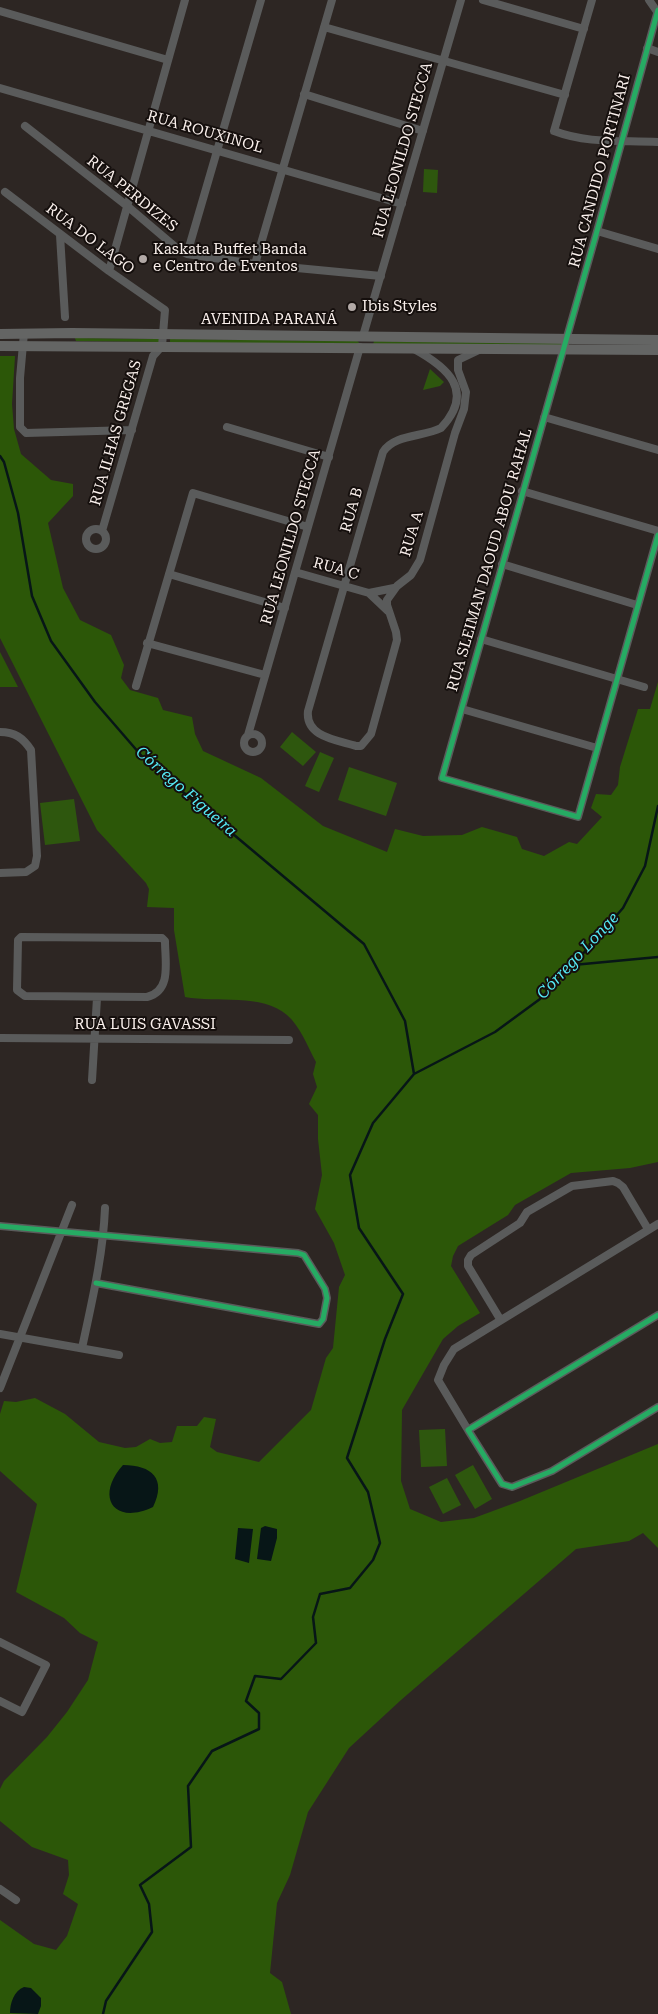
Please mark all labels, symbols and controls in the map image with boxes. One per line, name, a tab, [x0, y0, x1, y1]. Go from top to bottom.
street label: RUA LEONILDO STECCA	[369, 60, 437, 240]
street label: RUA CANDIDO PORTINARI	[565, 72, 635, 270]
street label: RUA ROUXINOL	[145, 107, 265, 157]
street label: RUA PERDIZES	[83, 152, 181, 236]
street label: RUA DO LAGO	[42, 200, 138, 278]
place label: Kaskata Buffet Banda e Centro de Eventos	[153, 241, 307, 276]
marker: Kaskata Buffet Banda e Centro de Eventos	[137, 253, 149, 265]
place label: Ibis Styles	[362, 298, 437, 316]
marker: Ibis Styles	[346, 301, 358, 313]
street label: AVENIDA PARANÁ	[201, 311, 337, 329]
street label: RUA ILHAS GREGAS	[87, 358, 145, 508]
street label: RUA SLEIMAN DAOUD ABOU RAHAL	[444, 426, 536, 694]
street label: RUA LEONILDO STECCA	[257, 447, 325, 627]
street label: RUA B	[337, 485, 367, 535]
street label: RUA A	[397, 509, 427, 559]
street label: RUA C	[311, 554, 361, 584]
water label: Córrego Figueira	[131, 743, 241, 841]
water label: Córrego Longe	[533, 909, 623, 1003]
street label: RUA LUIS GAVASSI	[74, 1016, 216, 1034]

